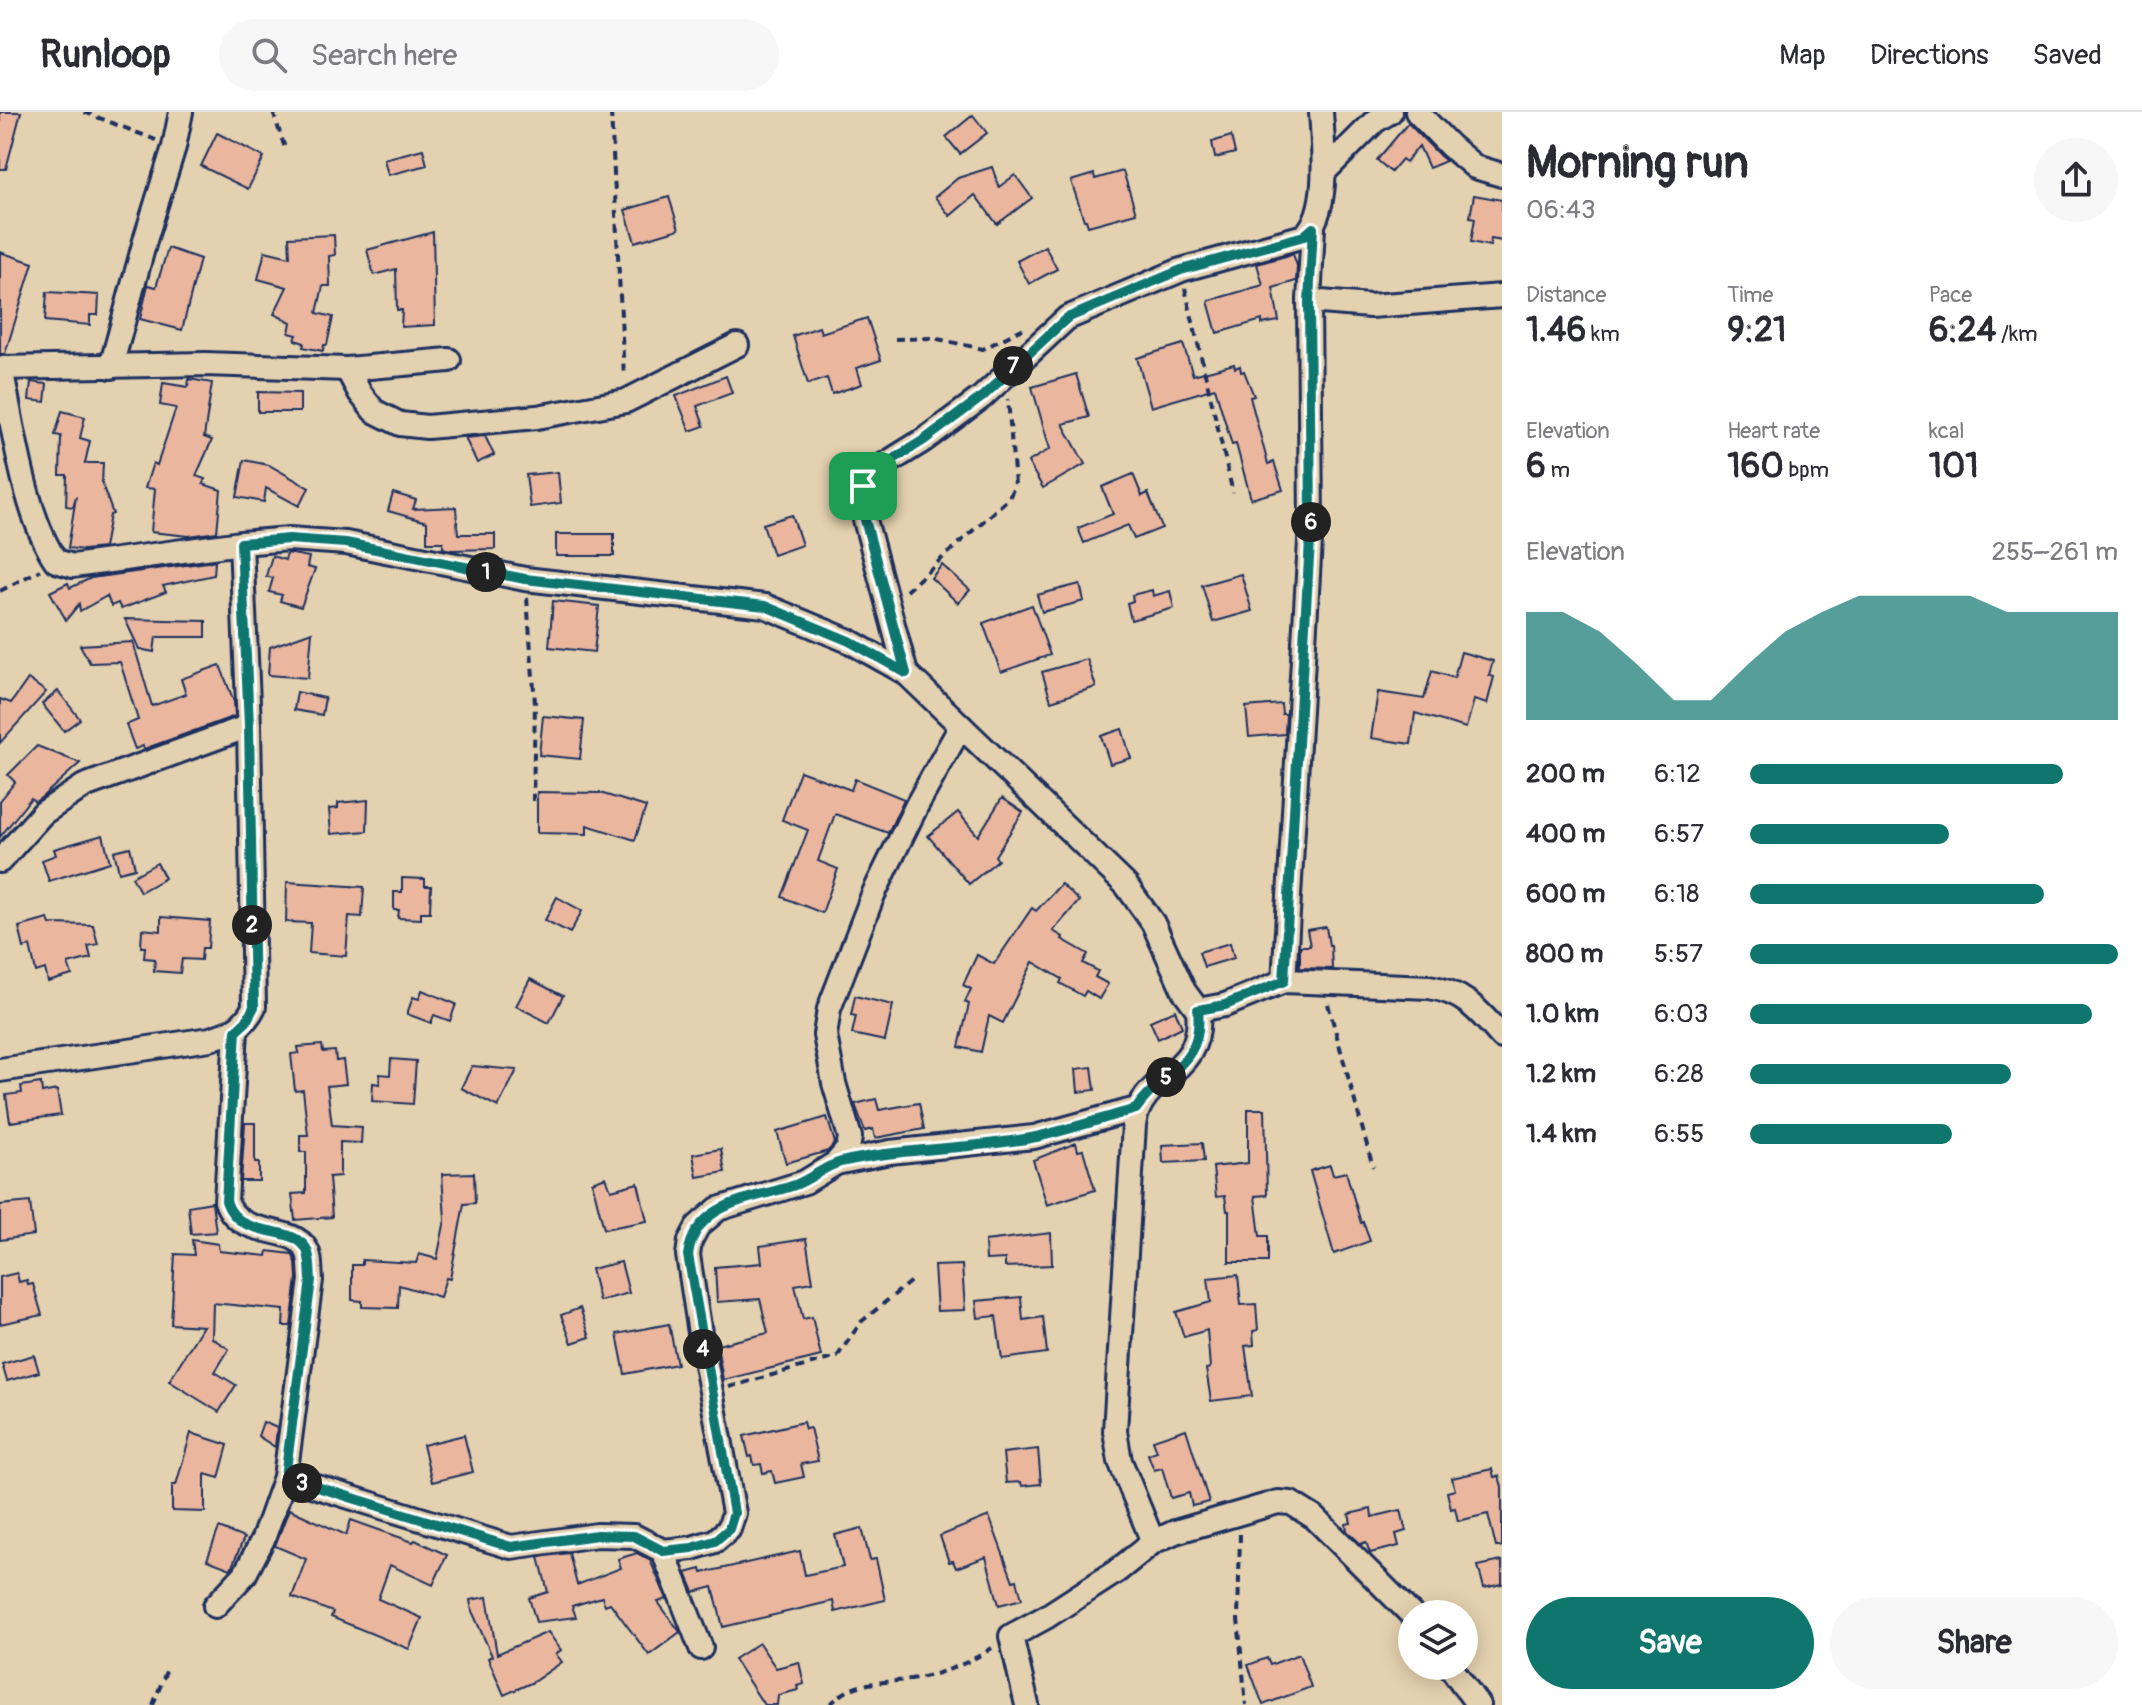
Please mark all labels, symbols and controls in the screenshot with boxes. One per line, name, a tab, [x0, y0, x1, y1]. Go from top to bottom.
search box	[219, 19, 779, 91]
text: Runloop	[40, 31, 171, 79]
icon: search	[247, 33, 291, 77]
text: Search here	[311, 37, 457, 74]
text: Map	[1779, 38, 1826, 73]
text: Directions	[1870, 38, 1989, 73]
text: Saved	[2033, 38, 2102, 73]
text: Morning run	[1526, 136, 1749, 191]
button: share	[2034, 138, 2118, 222]
text: 06:43	[1526, 194, 1595, 226]
text: Distance	[1526, 281, 1606, 309]
text: Time	[1727, 281, 1773, 309]
text: Pace	[1929, 281, 1972, 309]
text: 1.46	[1526, 309, 1586, 352]
text: 9:21	[1727, 309, 1786, 352]
text: 6:24	[1929, 309, 1996, 352]
text: km	[1586, 320, 1620, 348]
text: /km	[1996, 320, 2038, 348]
pin: 7	[993, 346, 1033, 386]
text: 7	[1007, 352, 1019, 380]
text: Elevation	[1526, 417, 1610, 445]
text: Heart rate	[1727, 417, 1820, 445]
text: kcal	[1929, 417, 1964, 445]
text: 6	[1526, 445, 1546, 488]
text: 160	[1727, 445, 1784, 488]
text: 101	[1929, 445, 1978, 488]
pin	[829, 452, 897, 520]
text: m	[1546, 456, 1570, 484]
text: bpm	[1784, 456, 1829, 484]
icon: arrive	[841, 464, 885, 508]
pin: 6	[1291, 502, 1331, 542]
text: 6	[1305, 508, 1317, 536]
text: Elevation	[1526, 536, 1625, 568]
text: 255–261 m	[1991, 536, 2118, 568]
pin: 1	[466, 552, 506, 592]
text: 1	[482, 558, 490, 586]
text: 200 m	[1526, 758, 1605, 790]
text: 6:12	[1654, 758, 1701, 790]
text: 400 m	[1526, 818, 1605, 850]
text: 6:57	[1654, 818, 1704, 850]
text: 600 m	[1526, 878, 1605, 910]
text: 6:18	[1654, 878, 1699, 910]
pin: 2	[232, 905, 272, 945]
text: 2	[246, 911, 258, 939]
text: 800 m	[1526, 938, 1603, 970]
text: 5:57	[1654, 938, 1703, 970]
text: 1.0 km	[1526, 998, 1599, 1030]
text: 6:03	[1654, 998, 1708, 1030]
pin: 5	[1146, 1057, 1186, 1097]
text: 1.2 km	[1526, 1058, 1596, 1090]
text: 6:28	[1654, 1058, 1704, 1090]
text: 5	[1160, 1063, 1172, 1091]
text: 1.4 km	[1526, 1118, 1597, 1150]
text: 6:55	[1654, 1118, 1704, 1150]
pin: 4	[683, 1329, 723, 1369]
text: 4	[697, 1335, 709, 1363]
pin: 3	[282, 1463, 322, 1503]
text: 3	[296, 1469, 308, 1497]
button: Save	[1526, 1597, 1814, 1689]
button: Share	[1830, 1597, 2118, 1689]
map controls	[1398, 1600, 1478, 1680]
button: layers	[1398, 1600, 1478, 1680]

